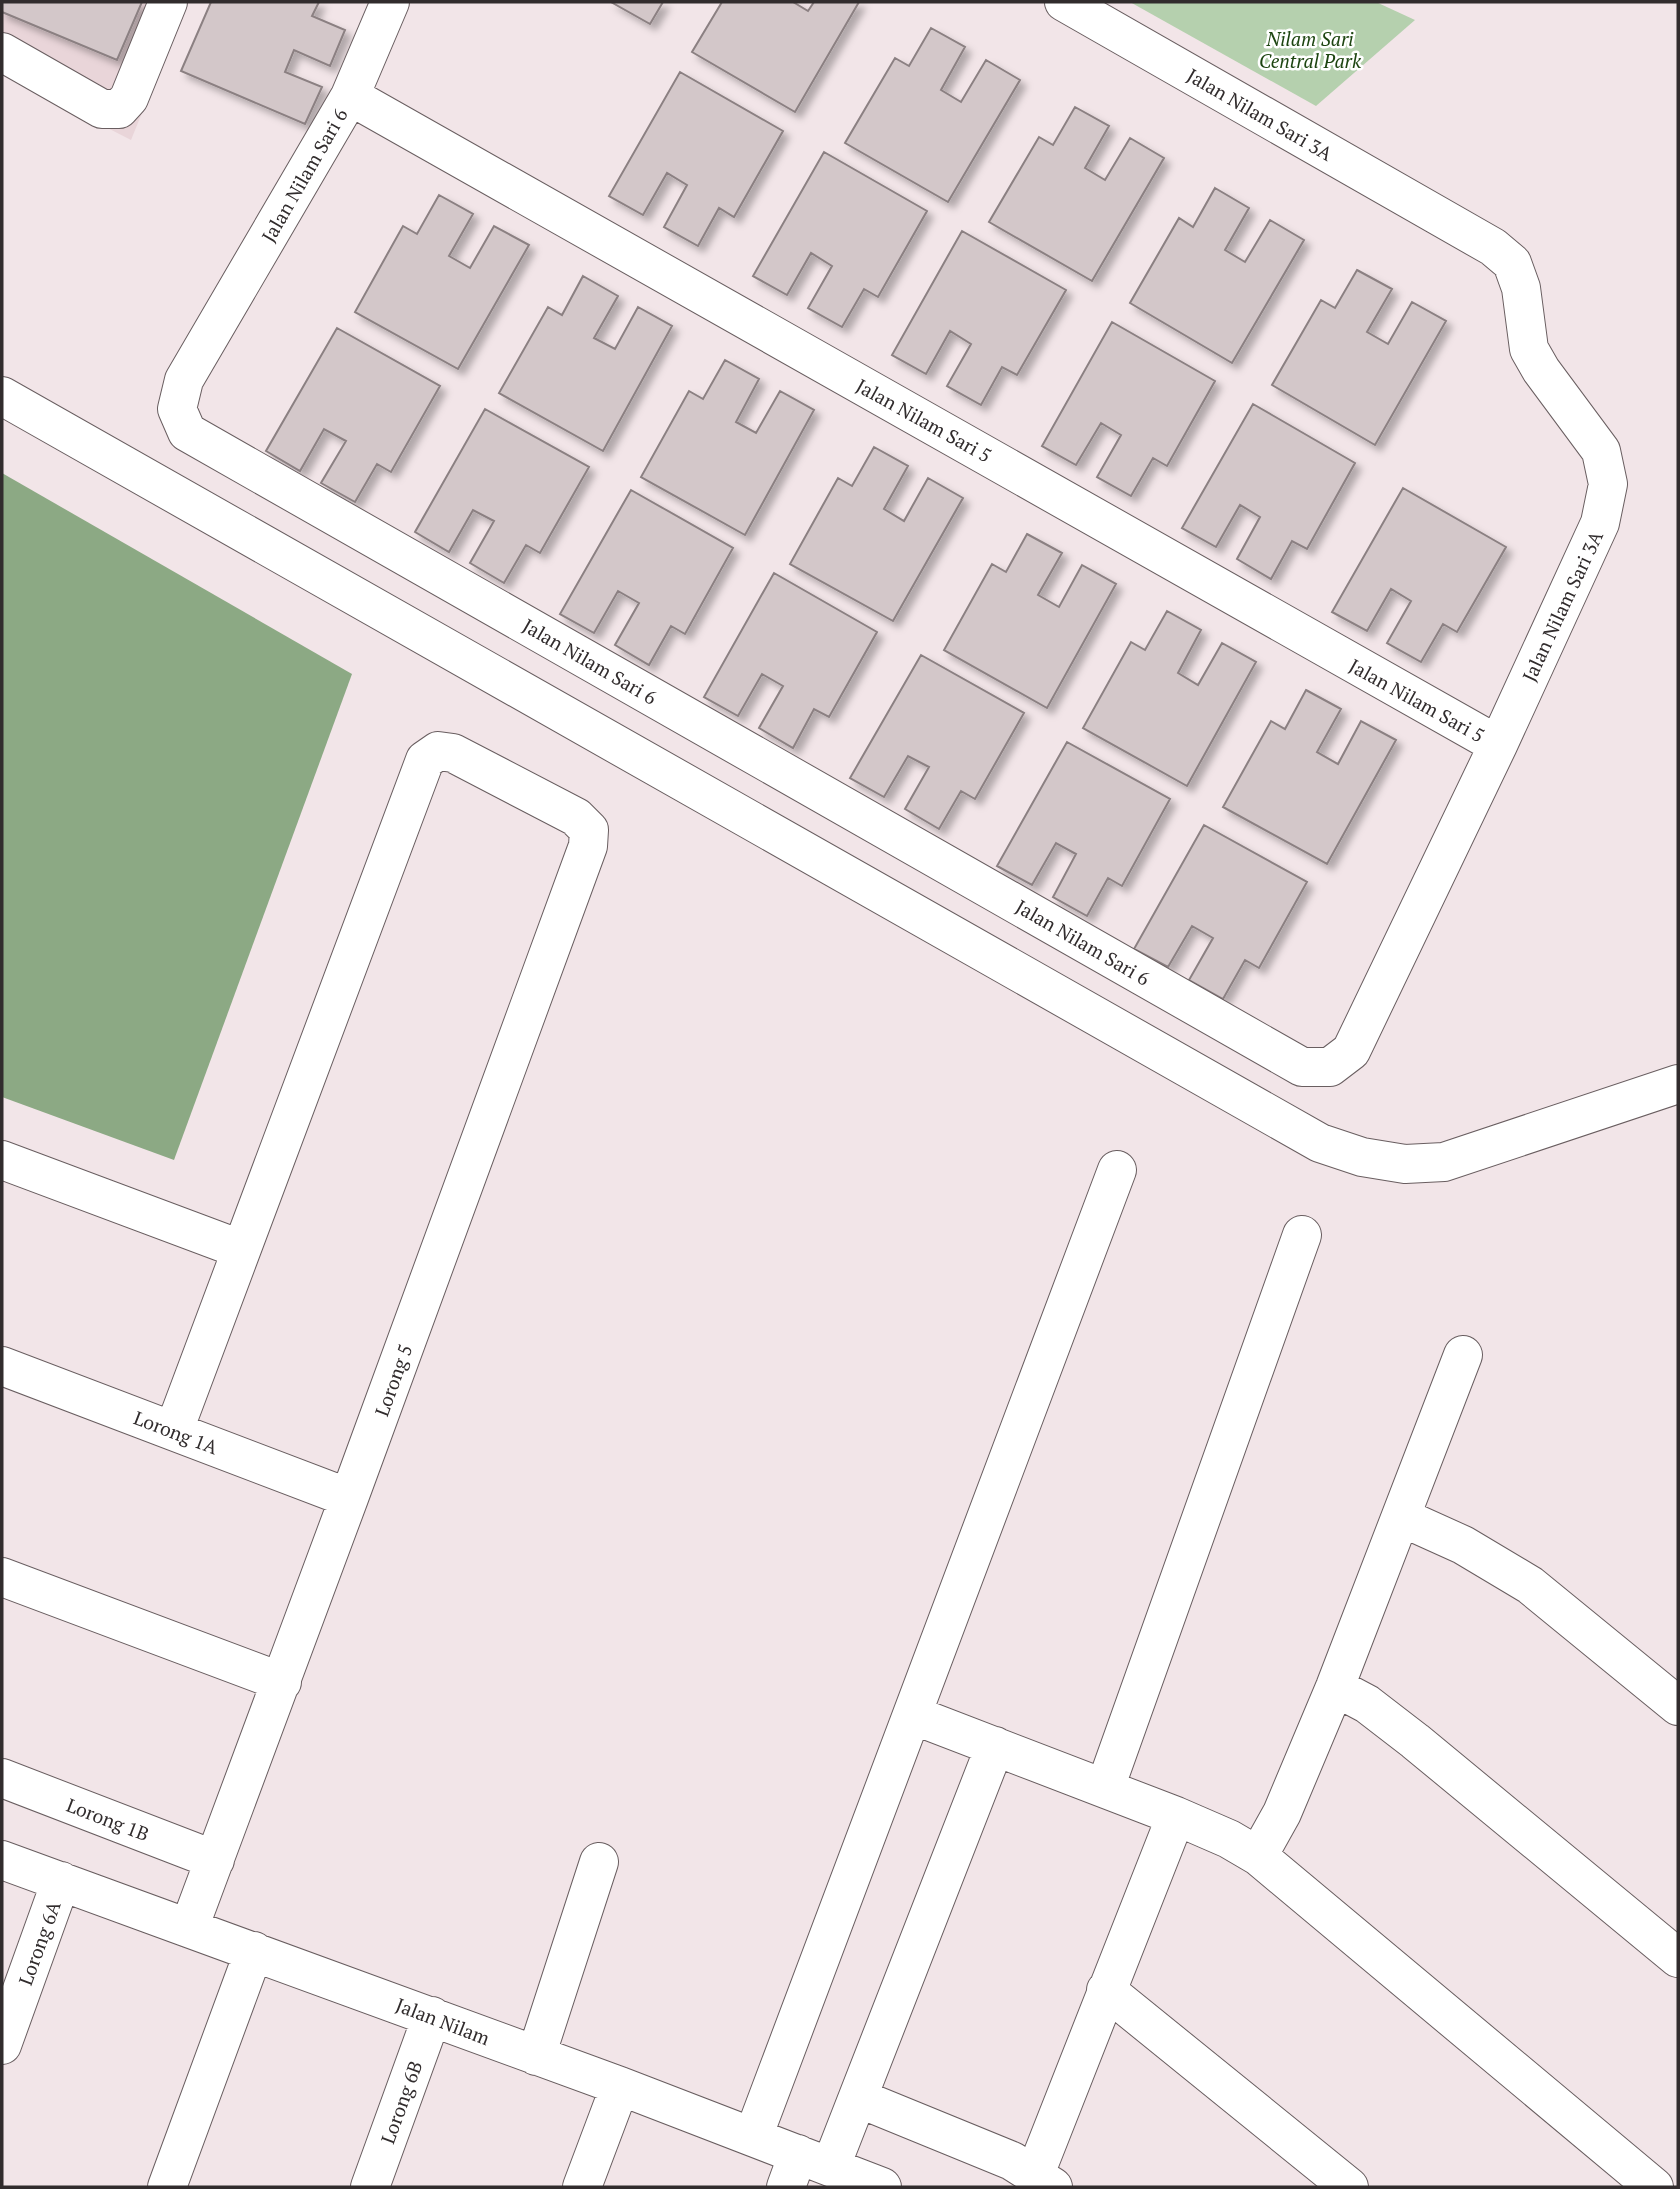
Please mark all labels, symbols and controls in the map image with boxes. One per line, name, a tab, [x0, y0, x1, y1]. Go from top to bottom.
park label: Nilam Sari Central Park	[1259, 26, 1362, 73]
street label: Jalan Nilam Sari 3A	[1183, 62, 1337, 166]
street label: Jalan Nilam Sari 6	[255, 103, 353, 247]
street label: Jalan Nilam Sari 5	[852, 373, 996, 467]
street label: Jalan Nilam Sari 3A	[1516, 526, 1608, 685]
street label: Jalan Nilam Sari 6	[518, 612, 662, 710]
street label: Jalan Nilam Sari 5	[1345, 653, 1489, 747]
street label: Jalan Nilam Sari 6	[1011, 893, 1155, 991]
street label: Lorong 5	[368, 1341, 418, 1419]
street label: Lorong 1A	[131, 1405, 221, 1459]
street label: Lorong 1B	[63, 1792, 153, 1846]
street label: Lorong 6A	[12, 1897, 66, 1989]
street label: Jalan Nilam	[392, 1992, 494, 2051]
street label: Lorong 6B	[374, 2057, 428, 2147]

